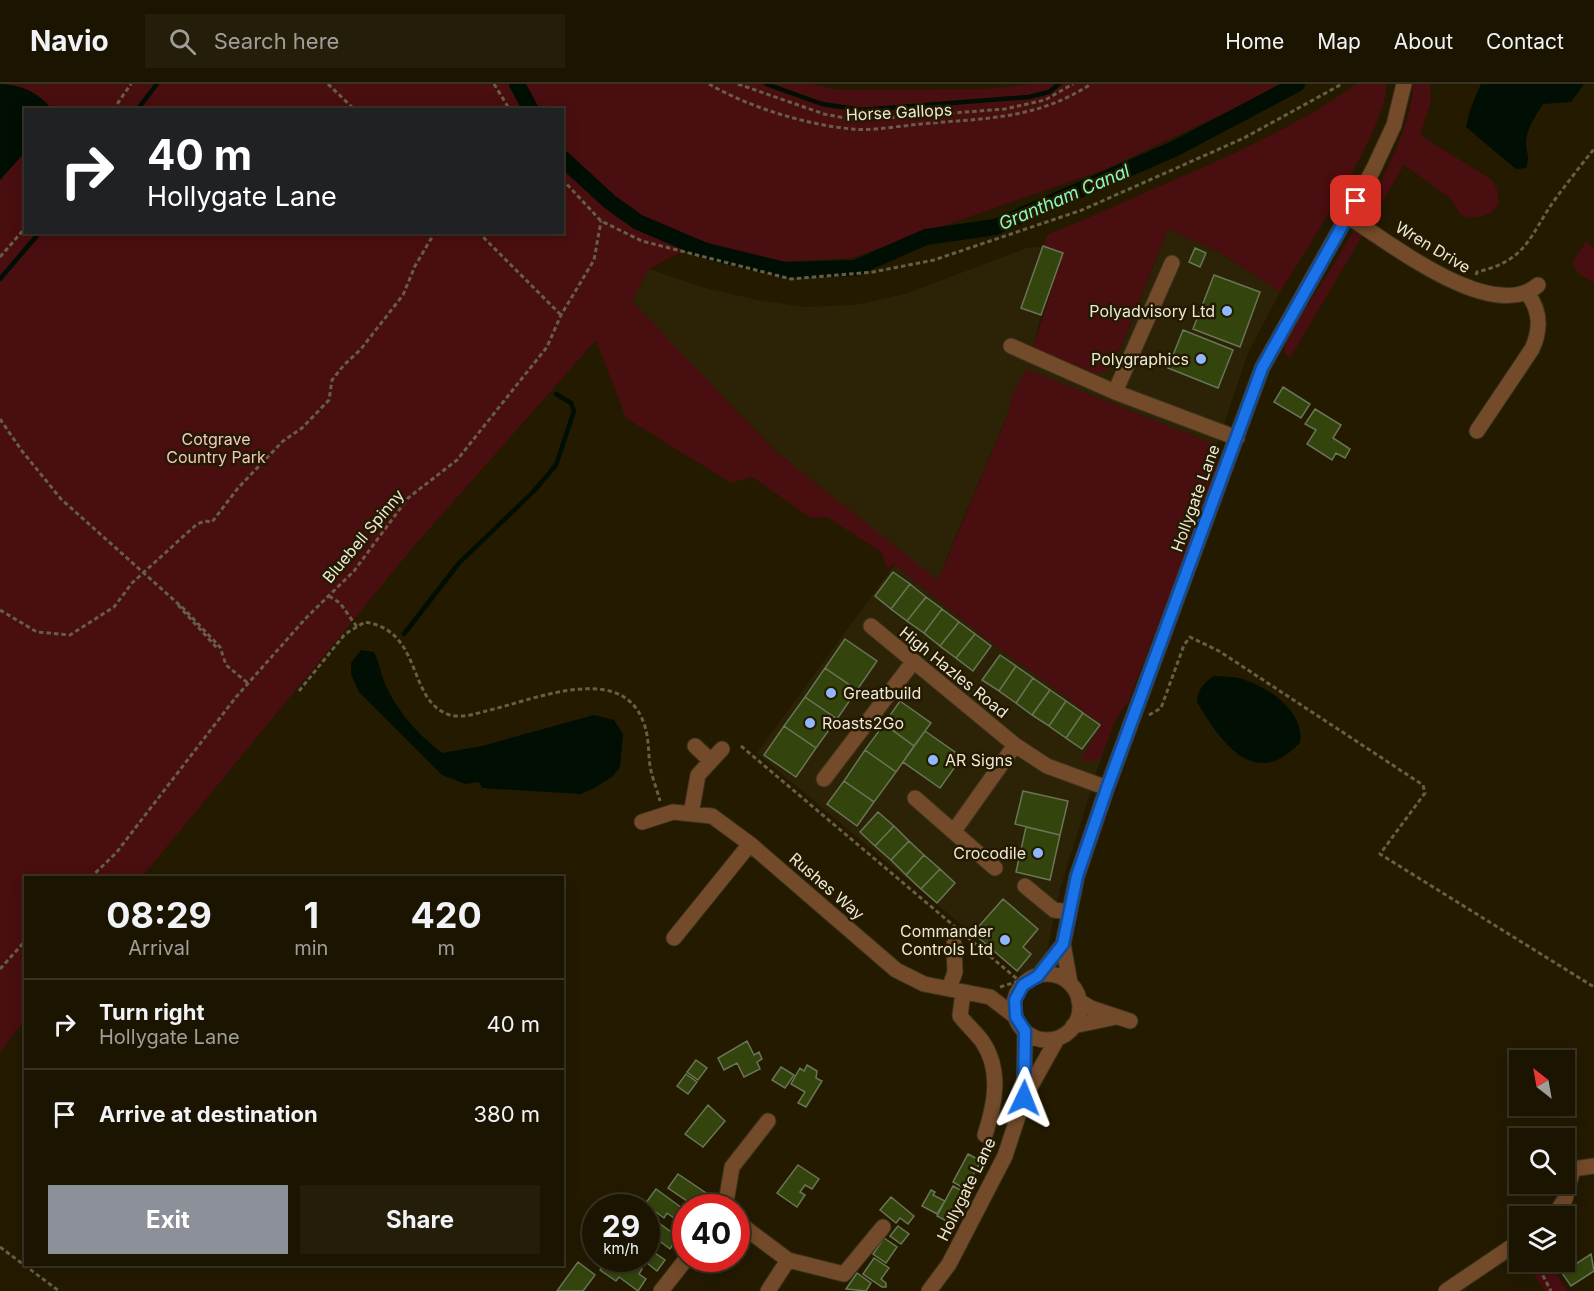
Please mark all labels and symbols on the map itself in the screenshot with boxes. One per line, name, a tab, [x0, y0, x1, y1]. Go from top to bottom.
street label: Horse Gallops	[845, 99, 953, 125]
water label: Grantham Canal	[995, 160, 1133, 234]
pin	[1330, 175, 1381, 226]
street label: Wren Drive	[1392, 217, 1474, 277]
place label: Polyadvisory Ltd	[1089, 301, 1215, 321]
marker: Polyadvisory Ltd	[1220, 304, 1234, 318]
place label: Polygraphics	[1091, 349, 1189, 369]
marker: Polygraphics	[1194, 352, 1208, 366]
park label: Cotgrave Country Park	[166, 429, 266, 467]
street label: Hollygate Lane	[1166, 442, 1224, 554]
street label: Bluebell Spinny	[318, 485, 408, 587]
street label: High Hazles Road	[896, 622, 1012, 722]
place label: Greatbuild	[843, 683, 921, 703]
marker: Greatbuild	[824, 686, 838, 700]
place label: Roasts2Go	[822, 713, 904, 733]
marker: Roasts2Go	[803, 716, 817, 730]
place label: AR Signs	[945, 750, 1013, 770]
marker: AR Signs	[926, 753, 940, 767]
place label: Crocodile	[953, 843, 1026, 863]
marker: Crocodile	[1031, 846, 1045, 860]
street label: Rushes Way	[785, 848, 869, 924]
place label: Commander Controls Ltd	[900, 921, 993, 959]
marker: Commander Controls Ltd	[998, 933, 1012, 947]
north arrow	[1509, 1050, 1575, 1116]
position arrow	[992, 1066, 1056, 1130]
street label: Hollygate Lane	[932, 1134, 1000, 1244]
speed limit sign: 40	[672, 1194, 750, 1272]

